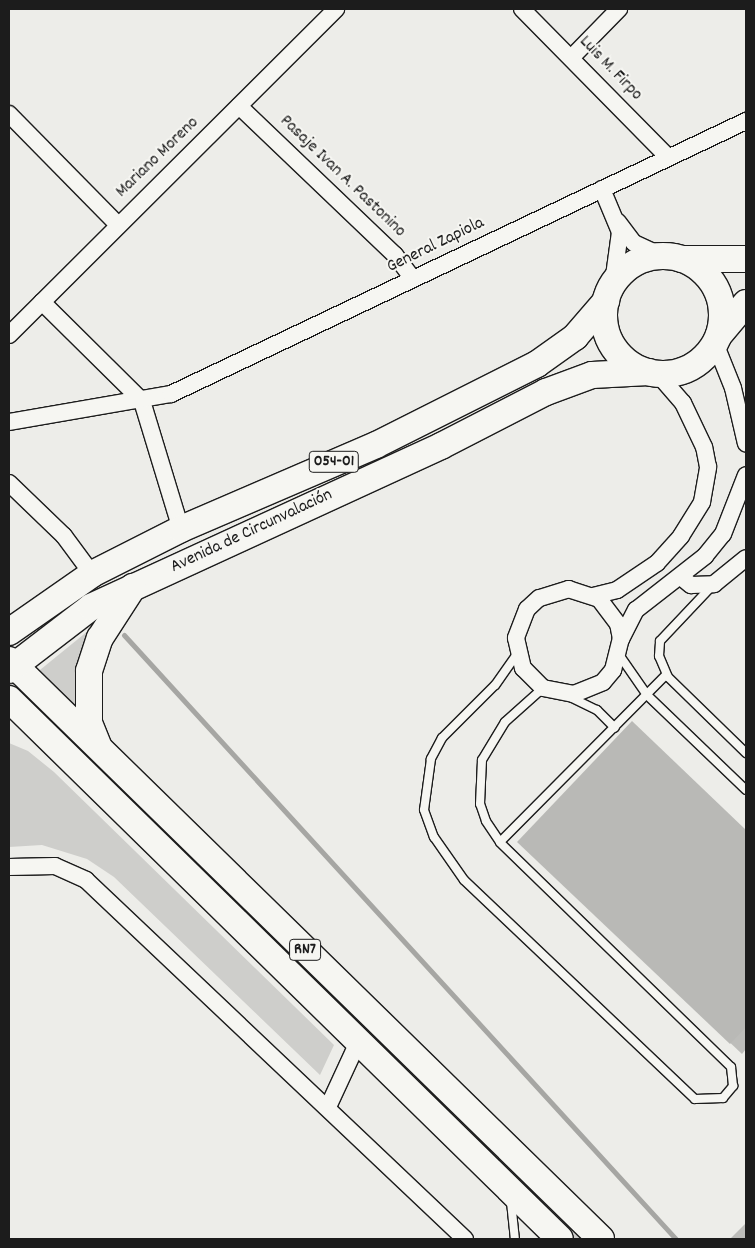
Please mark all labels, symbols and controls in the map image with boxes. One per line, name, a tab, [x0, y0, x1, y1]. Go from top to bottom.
street label: Luis M. Firpo	[574, 32, 646, 106]
street label: Pasaje Ivan A. Pastonino	[274, 111, 410, 243]
street label: Mariano Moreno	[112, 113, 204, 203]
street label: General Zapiola	[384, 213, 488, 279]
road number: 054-01	[308, 448, 360, 476]
street label: Avenida de Circunvalación	[168, 485, 336, 579]
road number: RN7	[289, 936, 321, 964]

